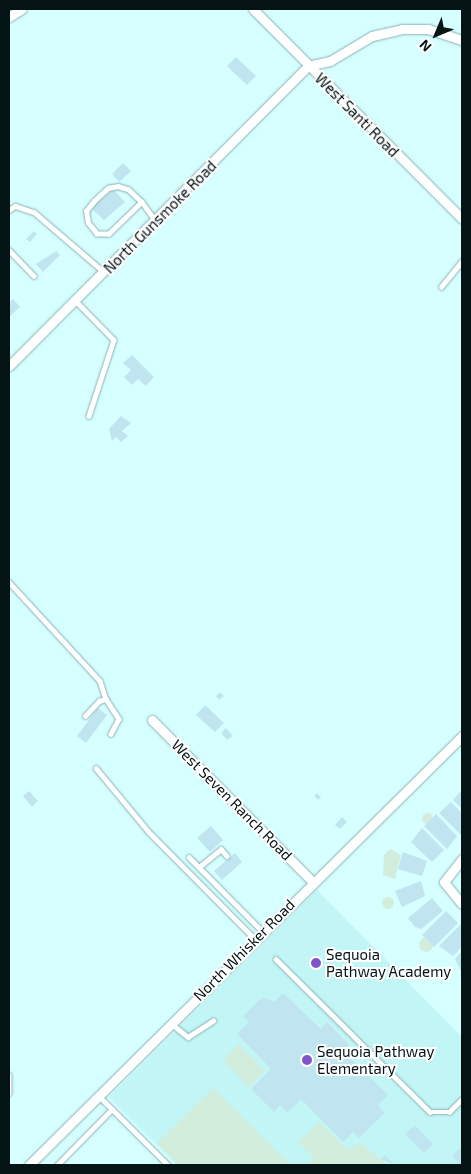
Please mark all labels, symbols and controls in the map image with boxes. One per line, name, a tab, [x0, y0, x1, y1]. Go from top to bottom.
north arrow	[411, 10, 461, 60]
text: N	[415, 36, 435, 56]
street label: West Santi Road	[311, 69, 403, 161]
street label: North Gunsmoke Road	[100, 157, 220, 277]
street label: West Seven Ranch Road	[168, 736, 296, 864]
street label: North Whisker Road	[189, 895, 299, 1005]
place label: Sequoia Pathway Academy	[326, 945, 452, 980]
marker: Sequoia Pathway Academy	[310, 957, 322, 969]
place label: Sequoia Pathway Elementary	[317, 1042, 434, 1077]
marker: Sequoia Pathway Elementary	[301, 1054, 313, 1066]

